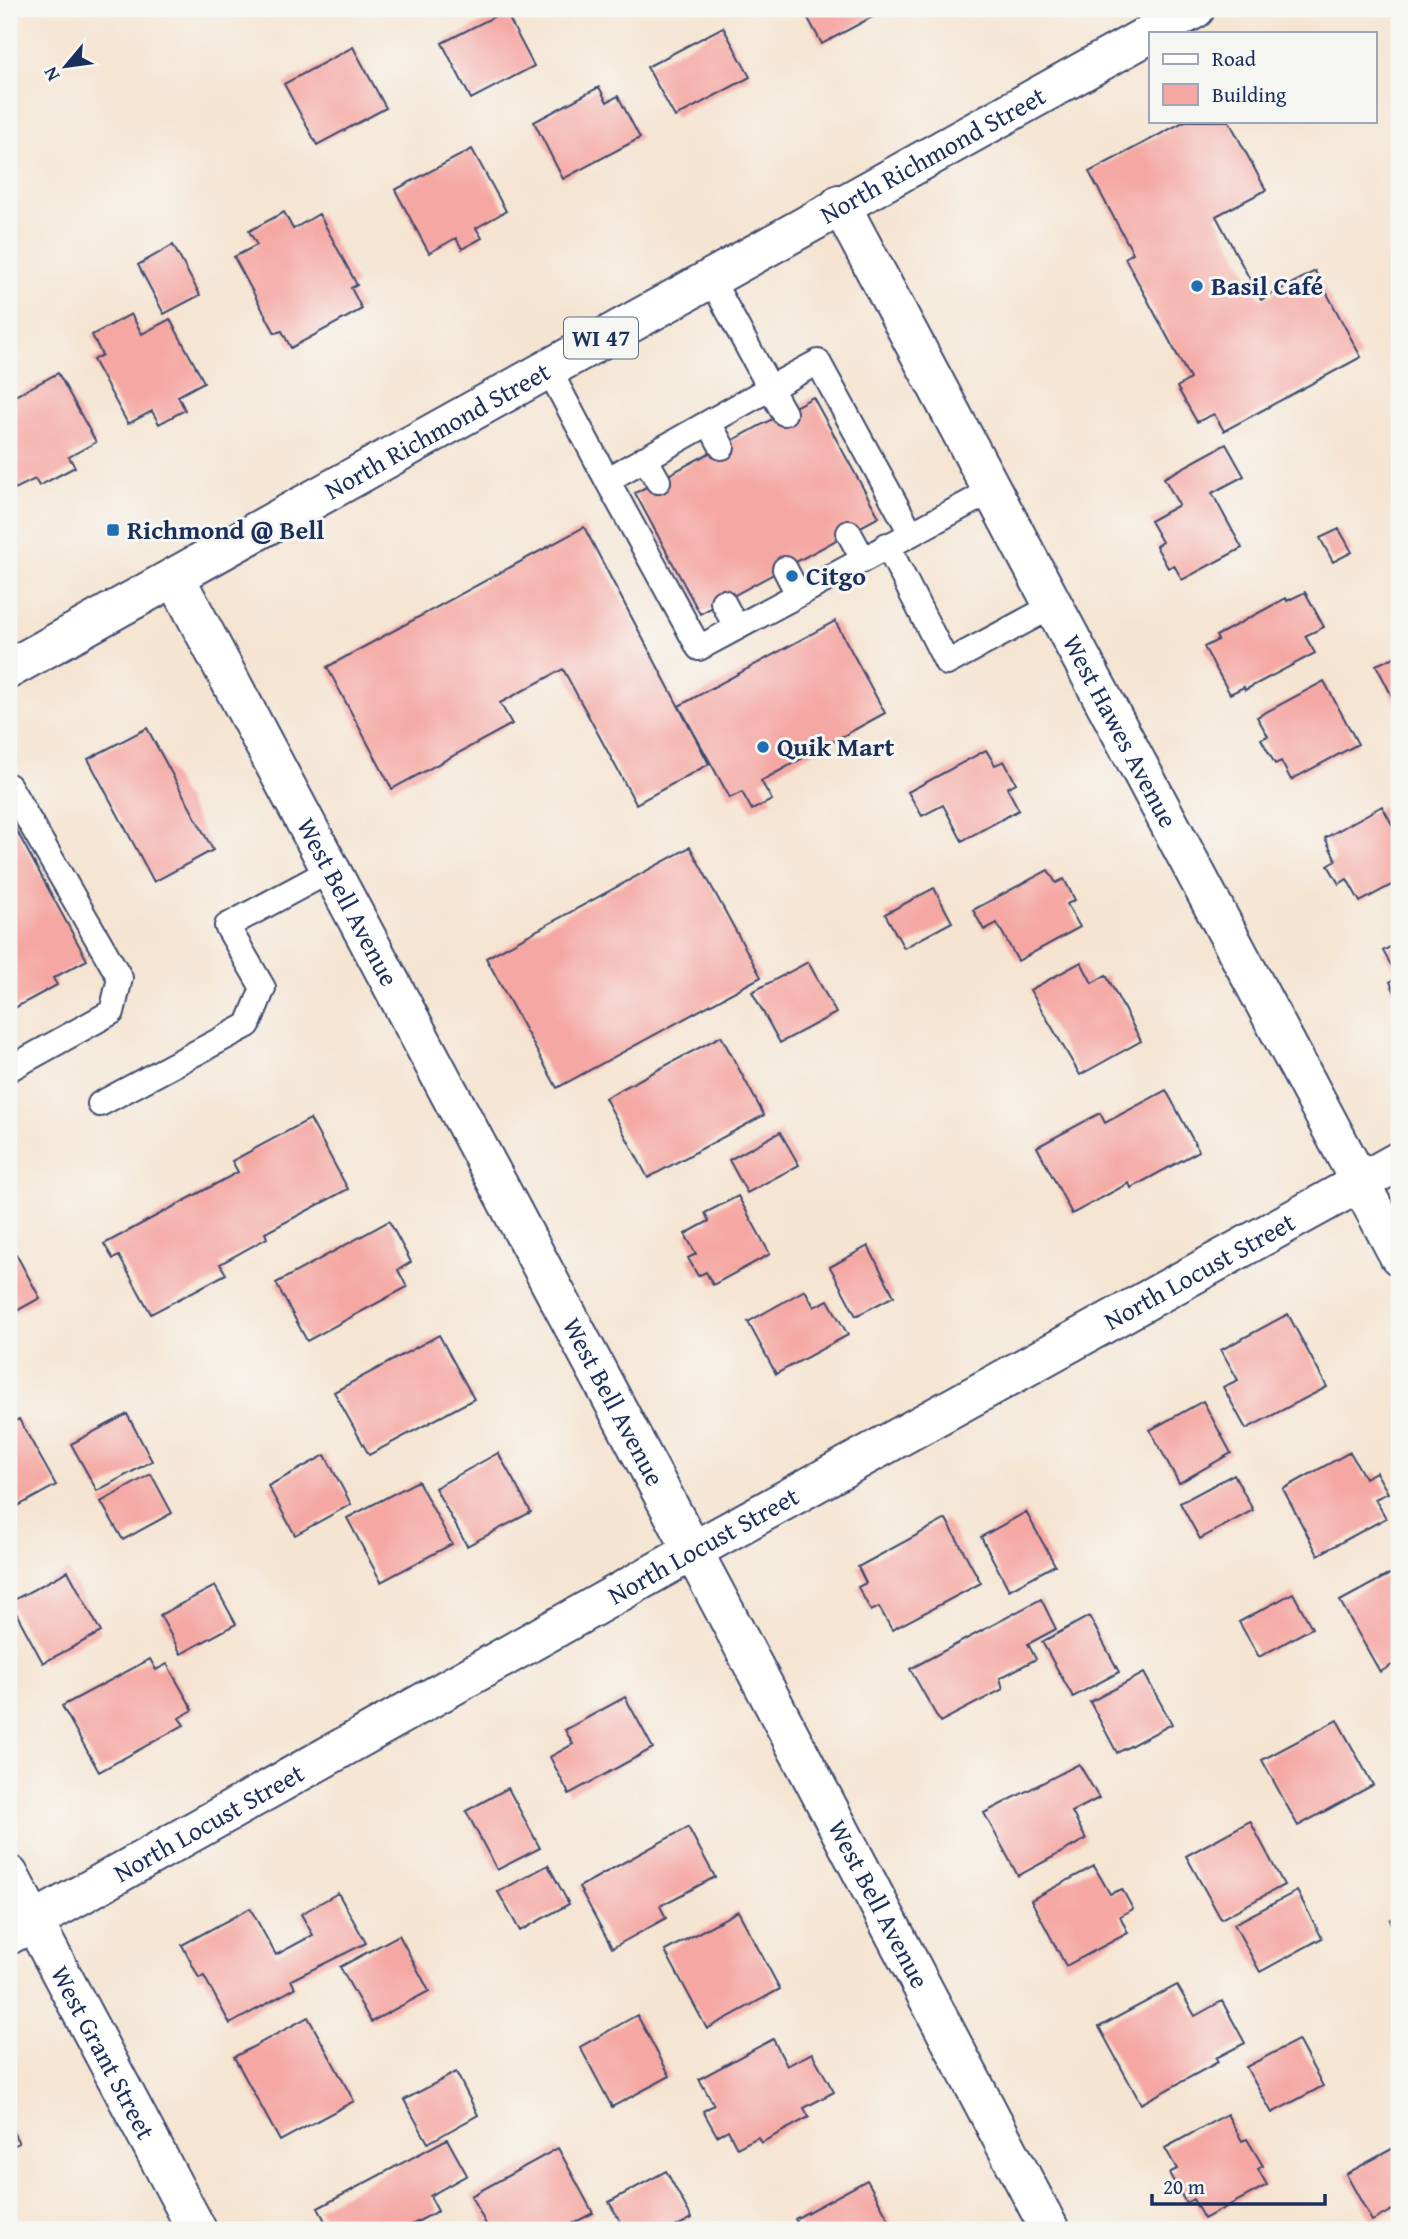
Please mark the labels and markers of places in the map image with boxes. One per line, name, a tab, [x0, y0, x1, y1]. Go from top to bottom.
place label: Basil Café	[1211, 266, 1324, 305]
marker: Basil Café	[1189, 278, 1205, 294]
place label: Richmond @ Bell	[127, 510, 324, 549]
marker: Richmond @ Bell	[105, 522, 121, 538]
place label: Citgo	[806, 556, 866, 595]
marker: Citgo	[784, 568, 800, 584]
place label: Quik Mart	[777, 727, 894, 766]
marker: Quik Mart	[755, 739, 771, 755]

